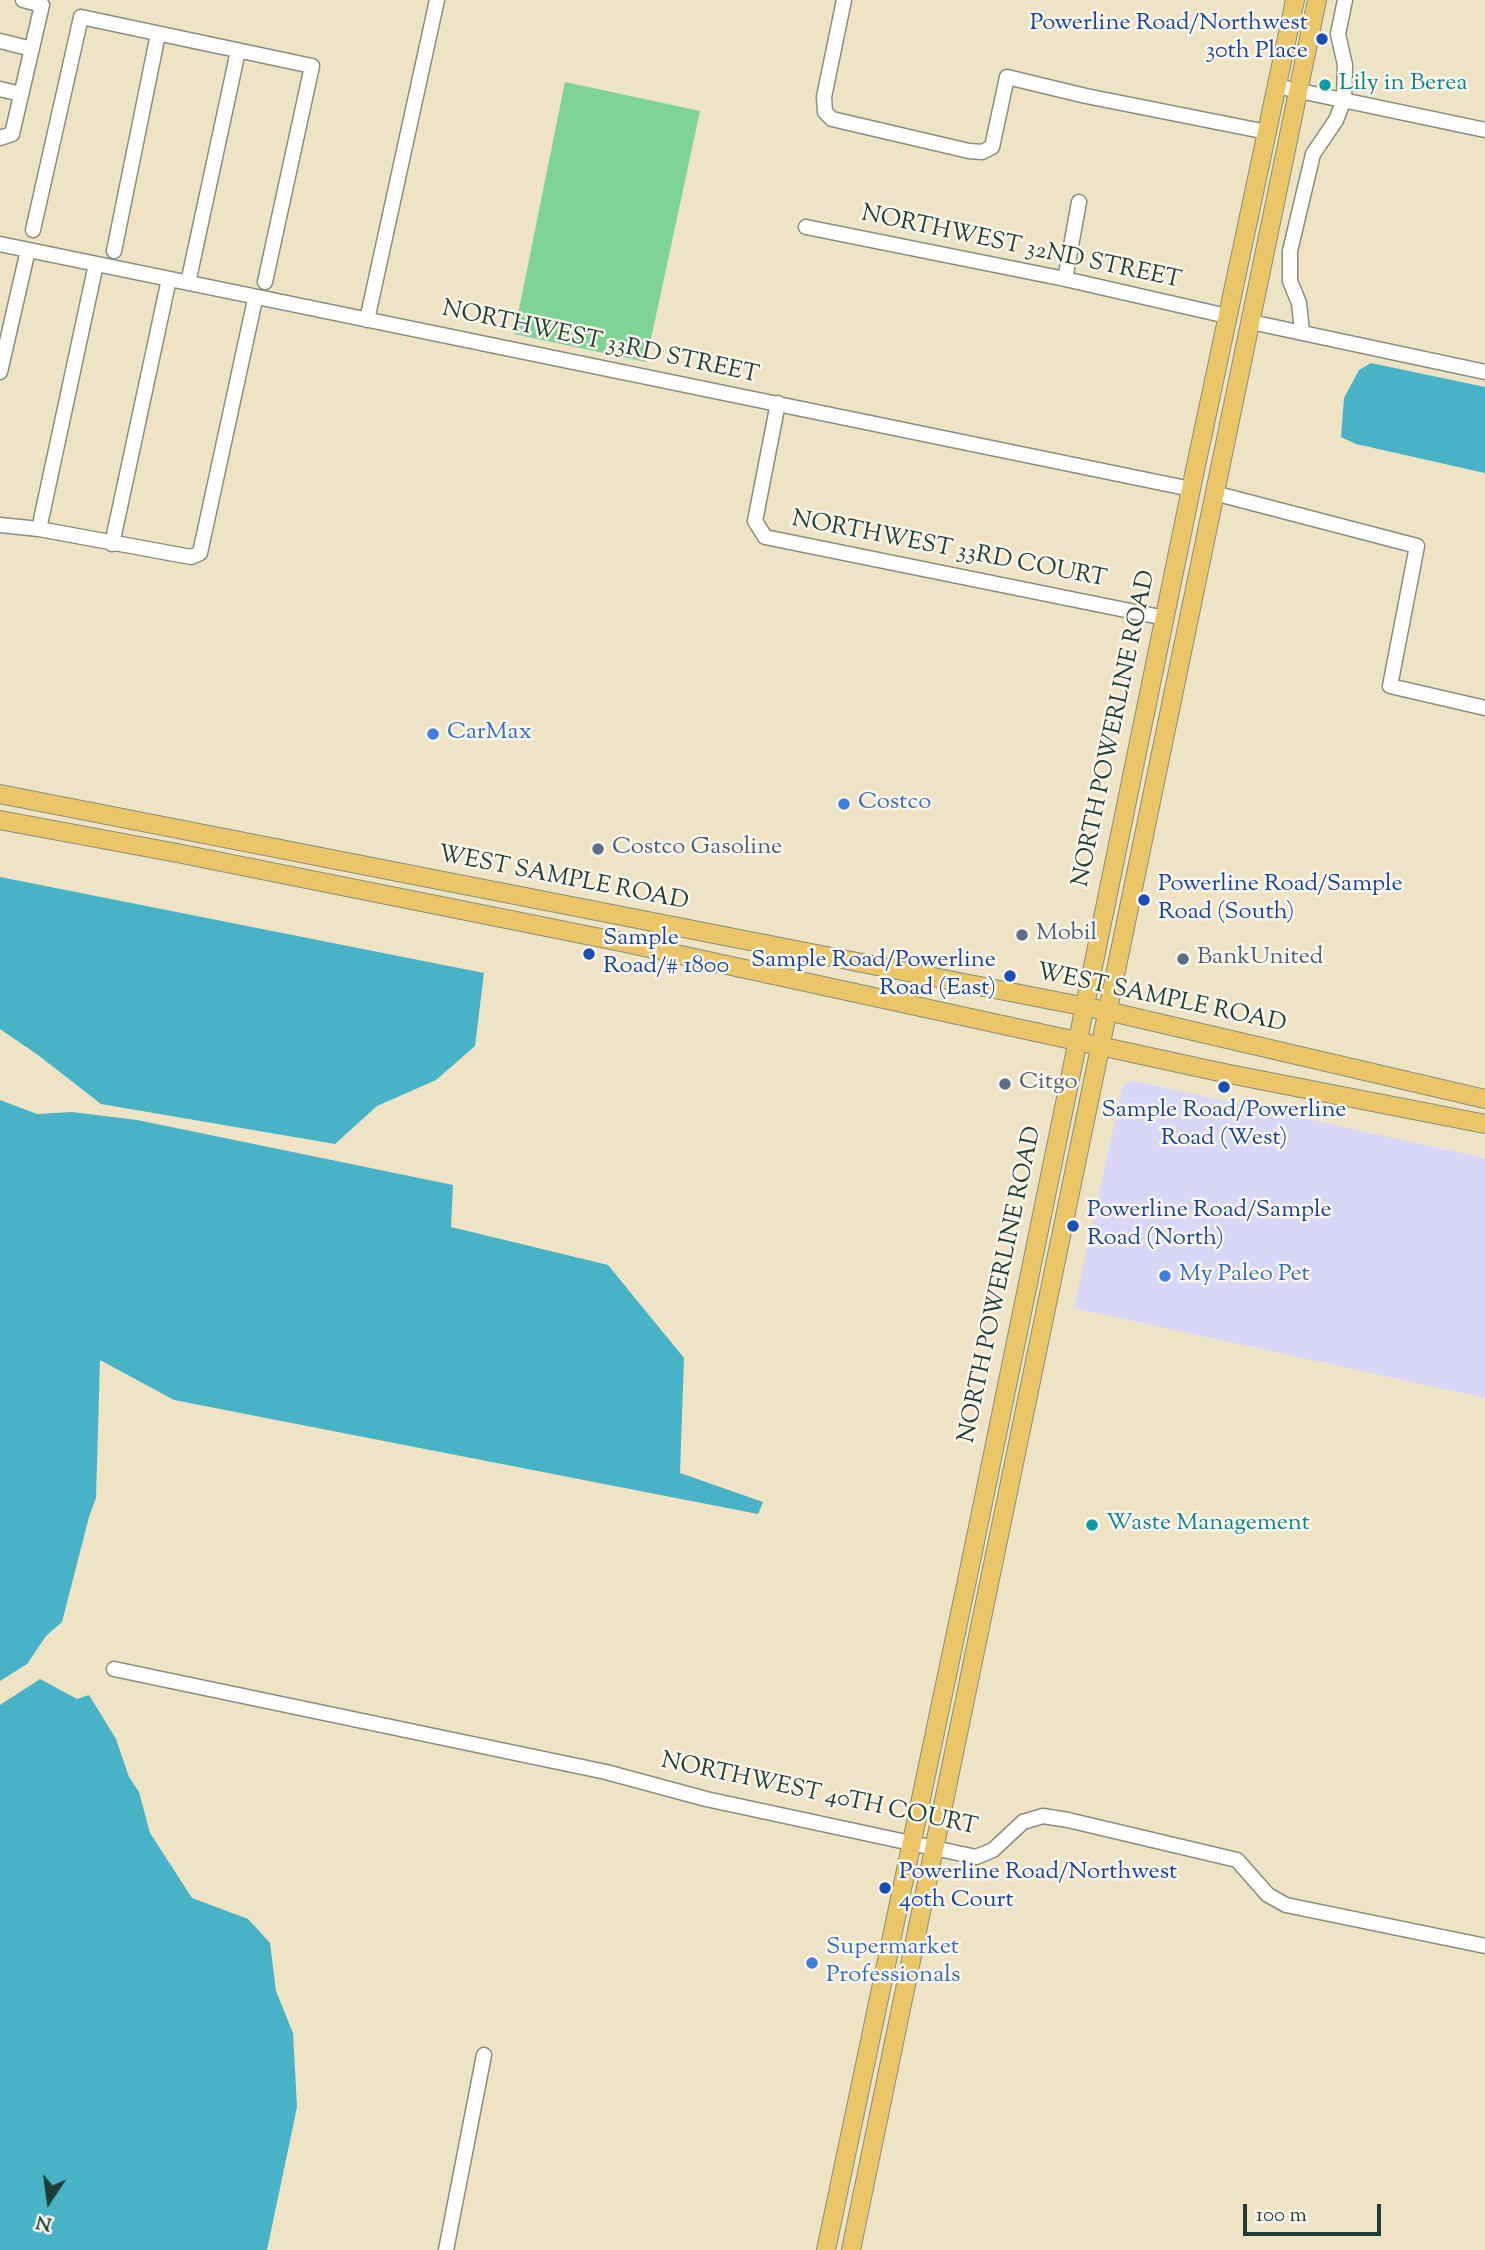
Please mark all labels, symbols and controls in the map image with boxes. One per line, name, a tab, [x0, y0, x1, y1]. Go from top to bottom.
place label: Powerline Road/Northwest 30th Place	[1030, 11, 1308, 67]
marker: Powerline Road/Northwest 30th Place	[1314, 31, 1330, 47]
place label: Lily in Berea	[1339, 71, 1467, 99]
marker: Lily in Berea	[1317, 77, 1333, 93]
street label: NORTHWEST 32ND STREET	[858, 201, 1184, 297]
street label: NORTHWEST 33RD STREET	[439, 296, 761, 392]
street label: NORTHWEST 33RD COURT	[789, 506, 1109, 596]
street label: NORTH POWERLINE ROAD	[1068, 568, 1164, 890]
place label: CarMax	[447, 720, 532, 748]
marker: CarMax	[425, 726, 441, 742]
place label: Costco	[858, 790, 931, 818]
marker: Costco	[836, 796, 852, 812]
place label: Costco Gasoline	[612, 835, 782, 863]
marker: Costco Gasoline	[590, 841, 606, 857]
street label: WEST SAMPLE ROAD	[435, 842, 691, 918]
place label: Powerline Road/Sample Road (South)	[1158, 872, 1403, 928]
marker: Powerline Road/Sample Road (South)	[1136, 892, 1152, 908]
place label: Mobil	[1036, 921, 1097, 949]
place label: Sample Road/# 1800	[603, 926, 729, 982]
marker: Mobil	[1014, 927, 1030, 943]
place label: BankUnited	[1197, 945, 1323, 973]
marker: Sample Road/# 1800	[581, 946, 597, 962]
place label: Sample Road/Powerline Road (East)	[751, 948, 996, 1004]
marker: BankUnited	[1175, 951, 1191, 967]
street label: WEST SAMPLE ROAD	[1034, 959, 1288, 1041]
marker: Sample Road/Powerline Road (East)	[1002, 968, 1018, 984]
place label: Citgo	[1019, 1070, 1078, 1098]
marker: Citgo	[997, 1076, 1013, 1092]
marker: Sample Road/Powerline Road (West)	[1216, 1079, 1232, 1095]
place label: Sample Road/Powerline Road (West)	[1101, 1098, 1347, 1154]
street label: NORTH POWERLINE ROAD	[954, 1124, 1050, 1446]
place label: Powerline Road/Sample Road (North)	[1087, 1198, 1332, 1254]
marker: Powerline Road/Sample Road (North)	[1065, 1218, 1081, 1234]
place label: My Paleo Pet	[1179, 1262, 1310, 1290]
marker: My Paleo Pet	[1157, 1268, 1173, 1284]
place label: Waste Management	[1106, 1511, 1310, 1539]
marker: Waste Management	[1084, 1517, 1100, 1533]
street label: NORTHWEST 40TH COURT	[658, 1748, 980, 1844]
place label: Powerline Road/Northwest 40th Court	[899, 1860, 1177, 1916]
marker: Powerline Road/Northwest 40th Court	[877, 1880, 893, 1896]
place label: Supermarket Professionals	[826, 1935, 960, 1991]
marker: Supermarket Professionals	[804, 1955, 820, 1971]
north arrow	[14, 2166, 84, 2236]
scale bar	[1247, 2190, 1385, 2234]
text: 100 m	[1256, 2201, 1307, 2231]
text: N	[34, 2207, 55, 2237]

